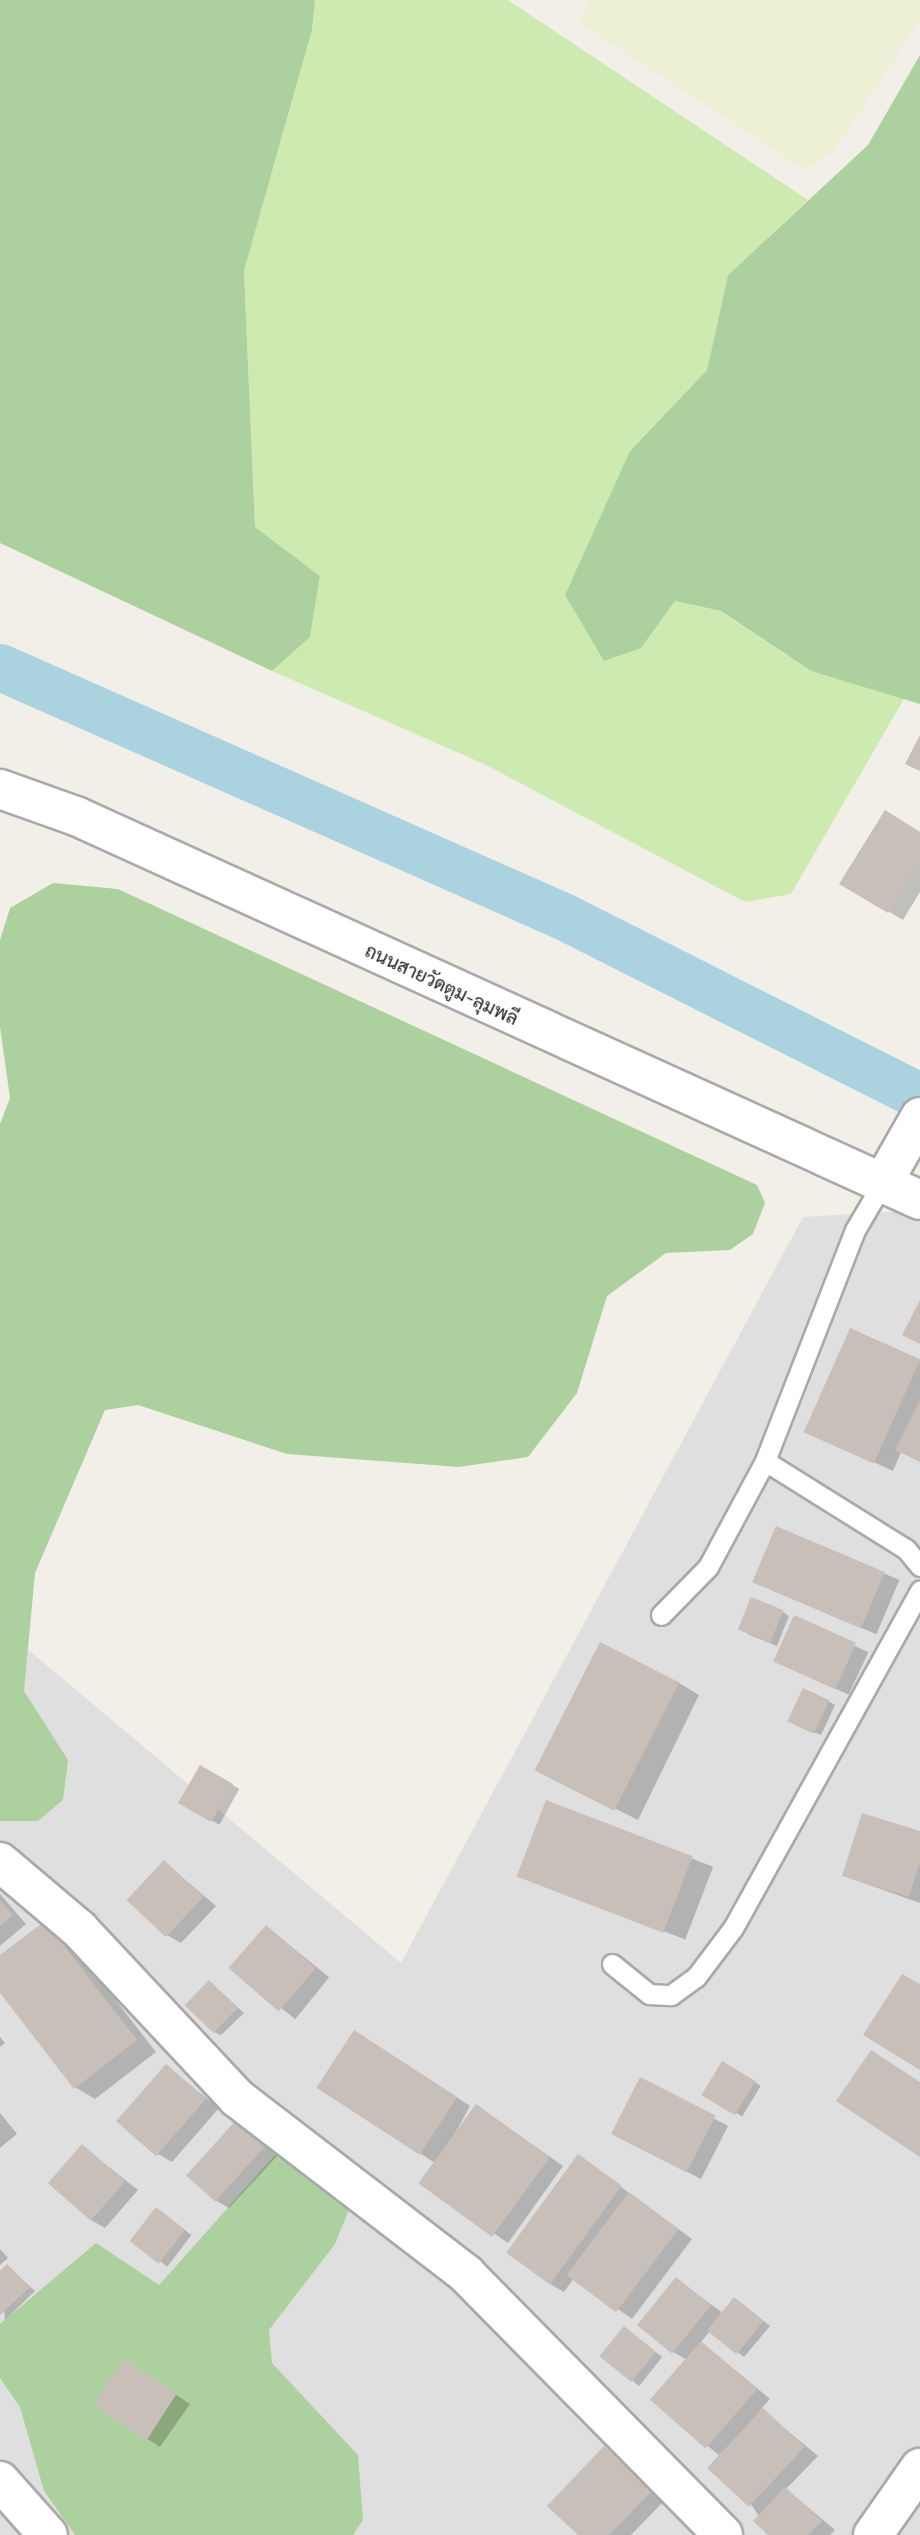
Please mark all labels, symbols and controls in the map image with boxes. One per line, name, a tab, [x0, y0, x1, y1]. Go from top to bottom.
street label: ถนนสายวัดตูม-ลุมพลี	[362, 938, 522, 1030]

